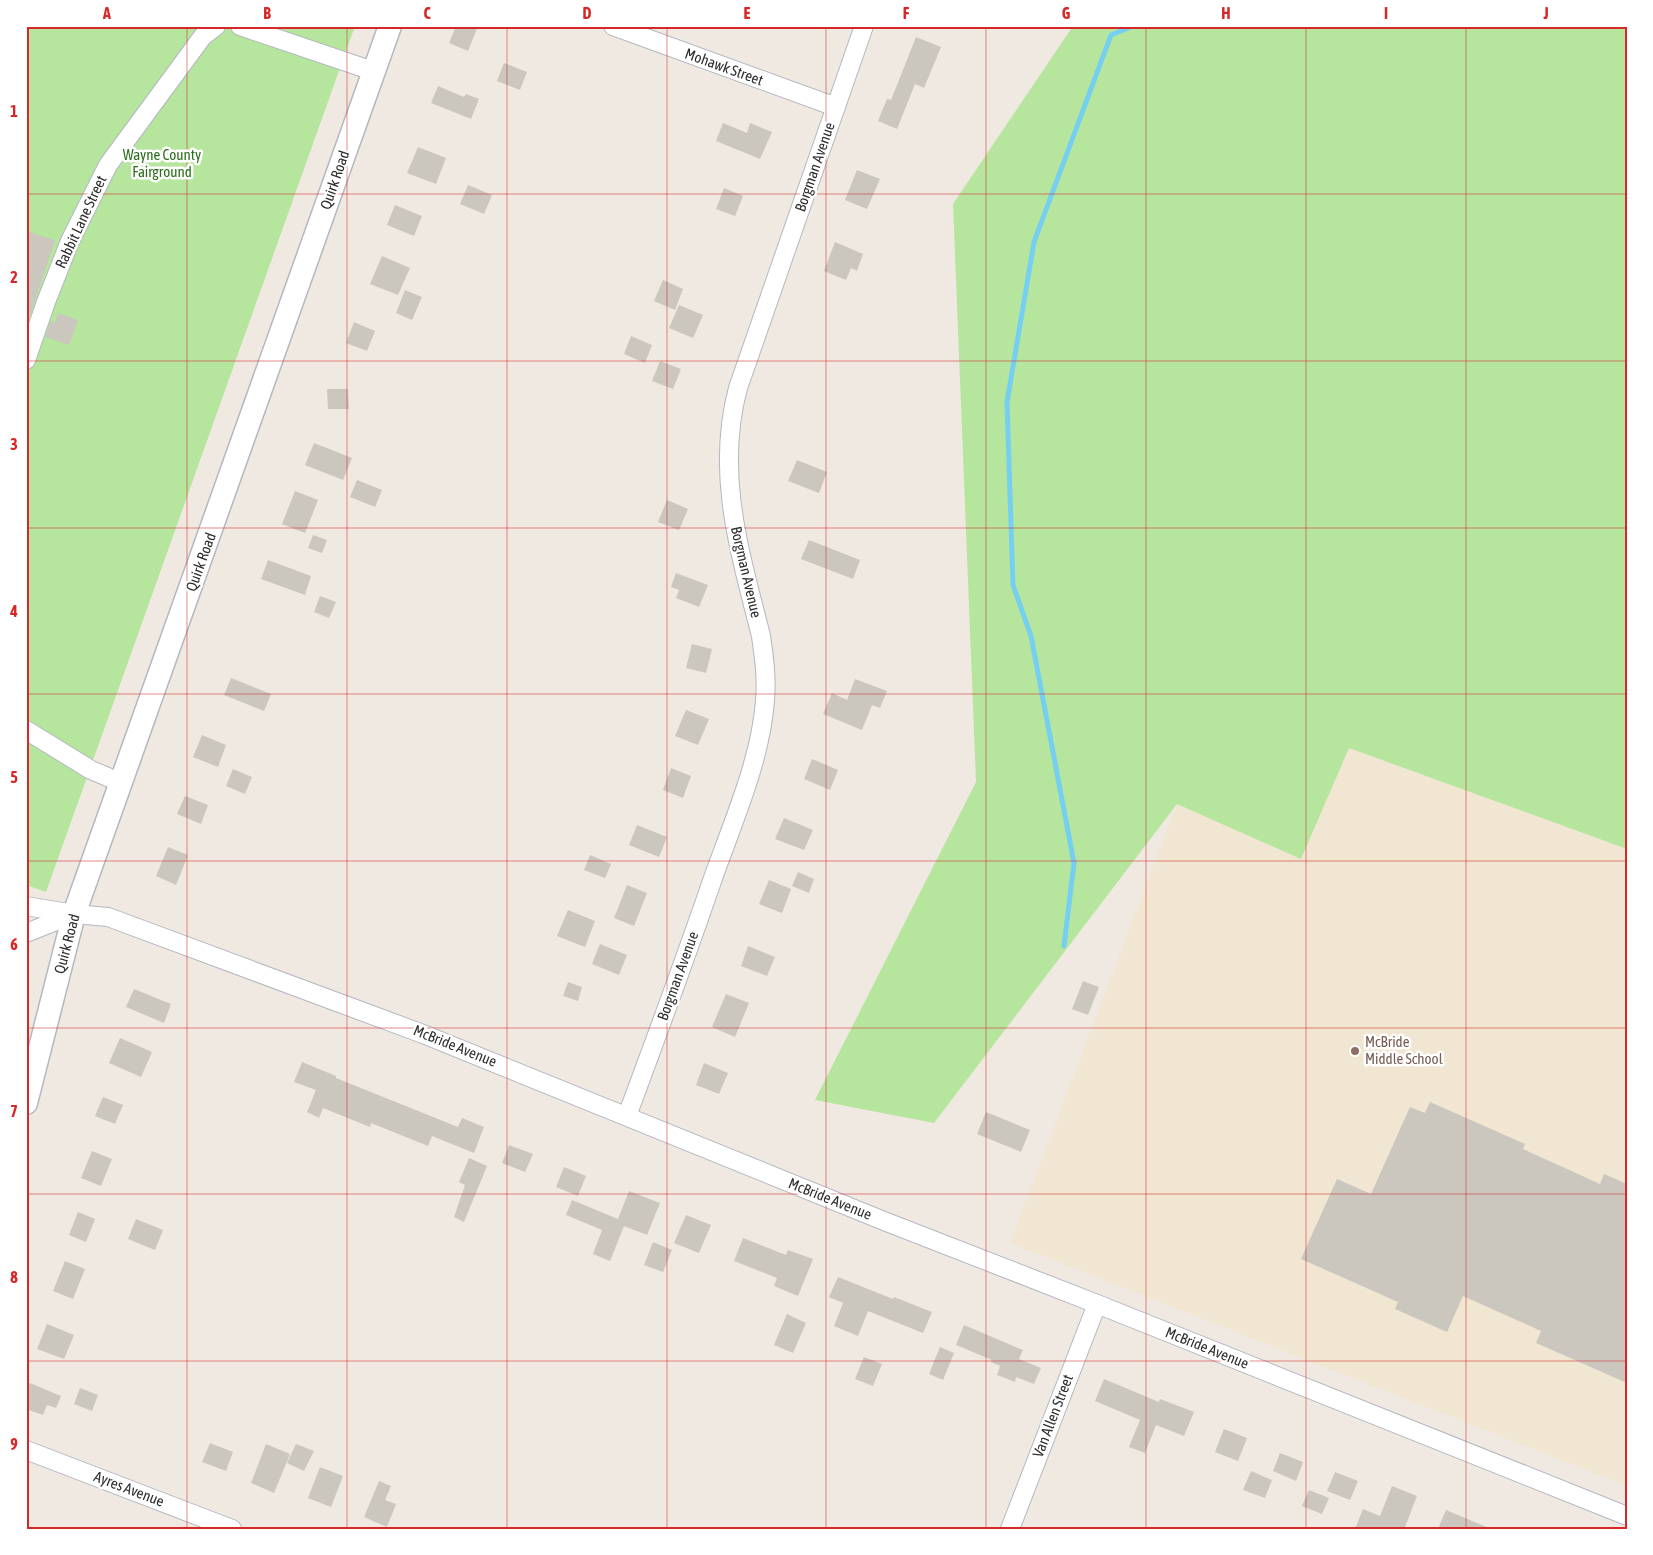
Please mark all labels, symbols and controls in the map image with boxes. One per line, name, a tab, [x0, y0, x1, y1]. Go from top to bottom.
text: A	[102, 4, 111, 22]
text: B	[263, 4, 271, 22]
text: C	[423, 4, 431, 22]
text: D	[583, 4, 592, 22]
text: E	[744, 4, 751, 22]
text: F	[903, 4, 910, 22]
text: G	[1062, 4, 1071, 22]
text: H	[1221, 4, 1231, 22]
text: I	[1384, 4, 1388, 22]
text: J	[1542, 4, 1549, 22]
street label: Mohawk Street	[683, 45, 766, 89]
text: 1	[10, 102, 18, 120]
street label: Borgman Avenue	[791, 120, 838, 214]
park label: Wayne County Fairground	[123, 146, 201, 180]
street label: Quirk Road	[317, 148, 353, 212]
street label: Rabbit Lane Street	[52, 173, 109, 271]
text: 2	[10, 268, 18, 286]
text: 3	[10, 435, 18, 453]
street label: Borgman Avenue	[728, 525, 765, 619]
street label: Quirk Road	[182, 530, 219, 593]
text: 4	[9, 602, 18, 620]
text: 5	[10, 768, 18, 786]
street label: Quirk Road	[50, 912, 83, 976]
street label: Borgman Avenue	[654, 929, 702, 1023]
text: 6	[10, 935, 18, 953]
street label: McBride Avenue	[411, 1021, 499, 1070]
place label: McBride Middle School	[1365, 1033, 1443, 1067]
marker: McBride Middle School	[1349, 1045, 1361, 1057]
text: 7	[10, 1102, 18, 1120]
street label: McBride Avenue	[786, 1174, 874, 1223]
text: 8	[10, 1268, 18, 1286]
street label: McBride Avenue	[1163, 1323, 1251, 1372]
street label: Van Allen Street	[1029, 1372, 1076, 1460]
text: 9	[10, 1435, 18, 1453]
street label: Ayres Avenue	[92, 1467, 167, 1510]

